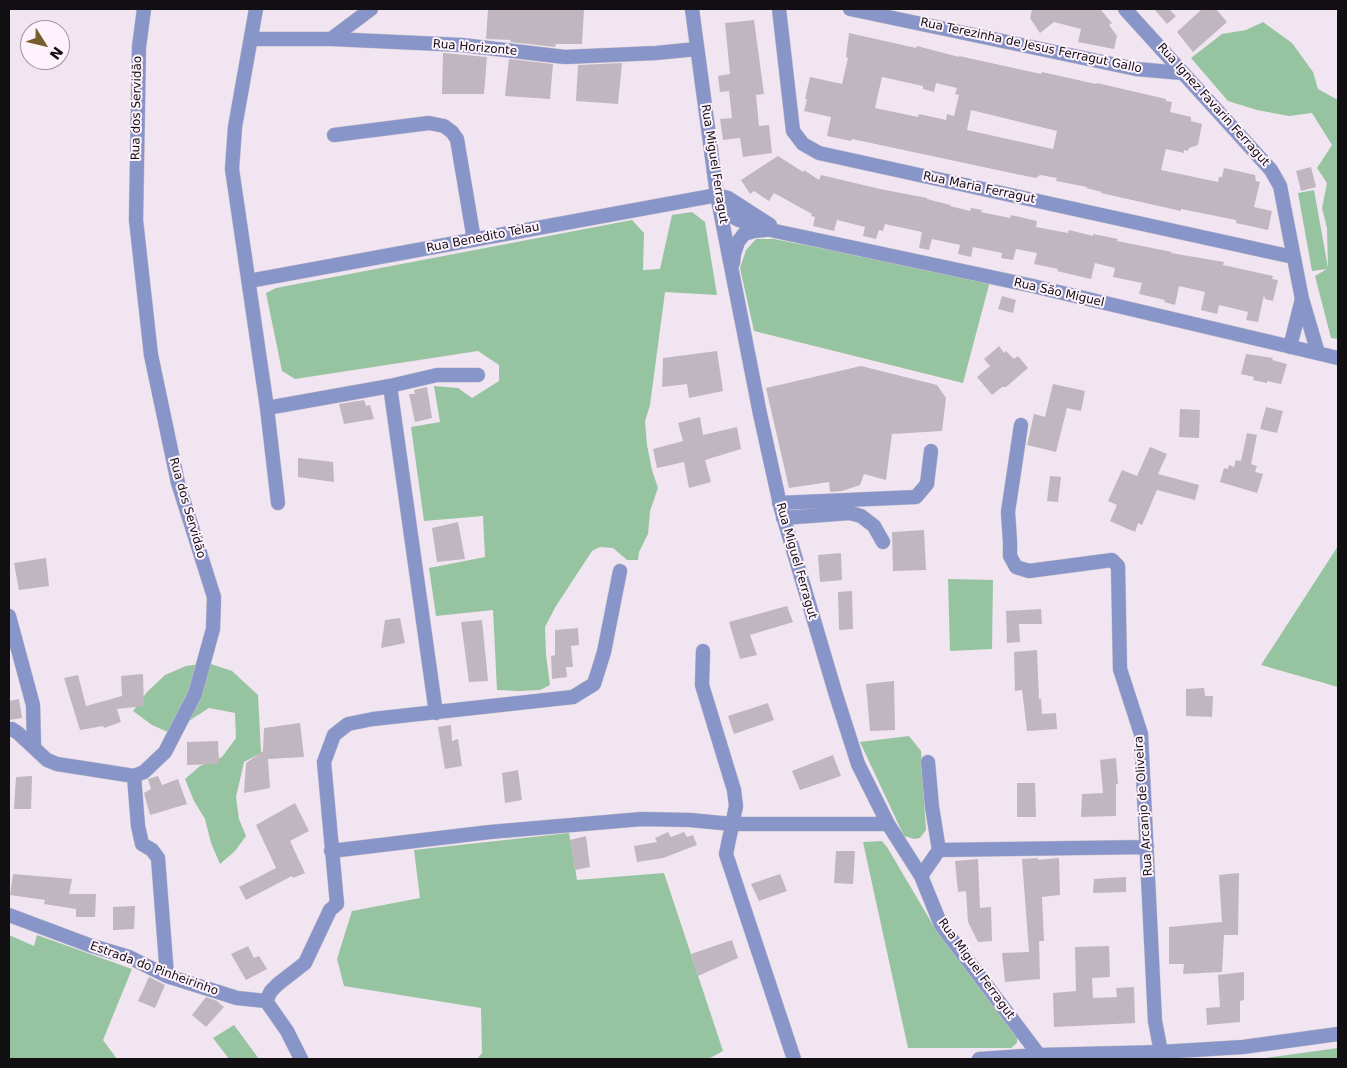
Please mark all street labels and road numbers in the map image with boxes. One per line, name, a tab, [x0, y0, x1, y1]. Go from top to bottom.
street label: Rua Terezinha de Jesus Ferragut Gallo	[919, 15, 1143, 77]
street label: Rua Horizonte	[432, 37, 518, 59]
street label: Rua Ignez Favarin Ferragut	[1154, 40, 1272, 170]
street label: Rua dos Servidão	[129, 56, 145, 160]
street label: Rua Miguel Ferragut	[697, 103, 731, 225]
street label: Rua Maria Ferragut	[922, 169, 1036, 207]
street label: Rua Benedito Telau	[425, 220, 541, 256]
street label: Rua São Miguel	[1012, 276, 1106, 310]
street label: Rua dos Servidão	[166, 456, 208, 560]
street label: Rua Miguel Ferragut	[772, 501, 820, 621]
street label: Rua Arcanjo de Oliveira	[1132, 735, 1156, 877]
street label: Rua Miguel Ferragut	[935, 916, 1017, 1022]
street label: Estrada do Pinheirinho	[88, 939, 220, 999]

